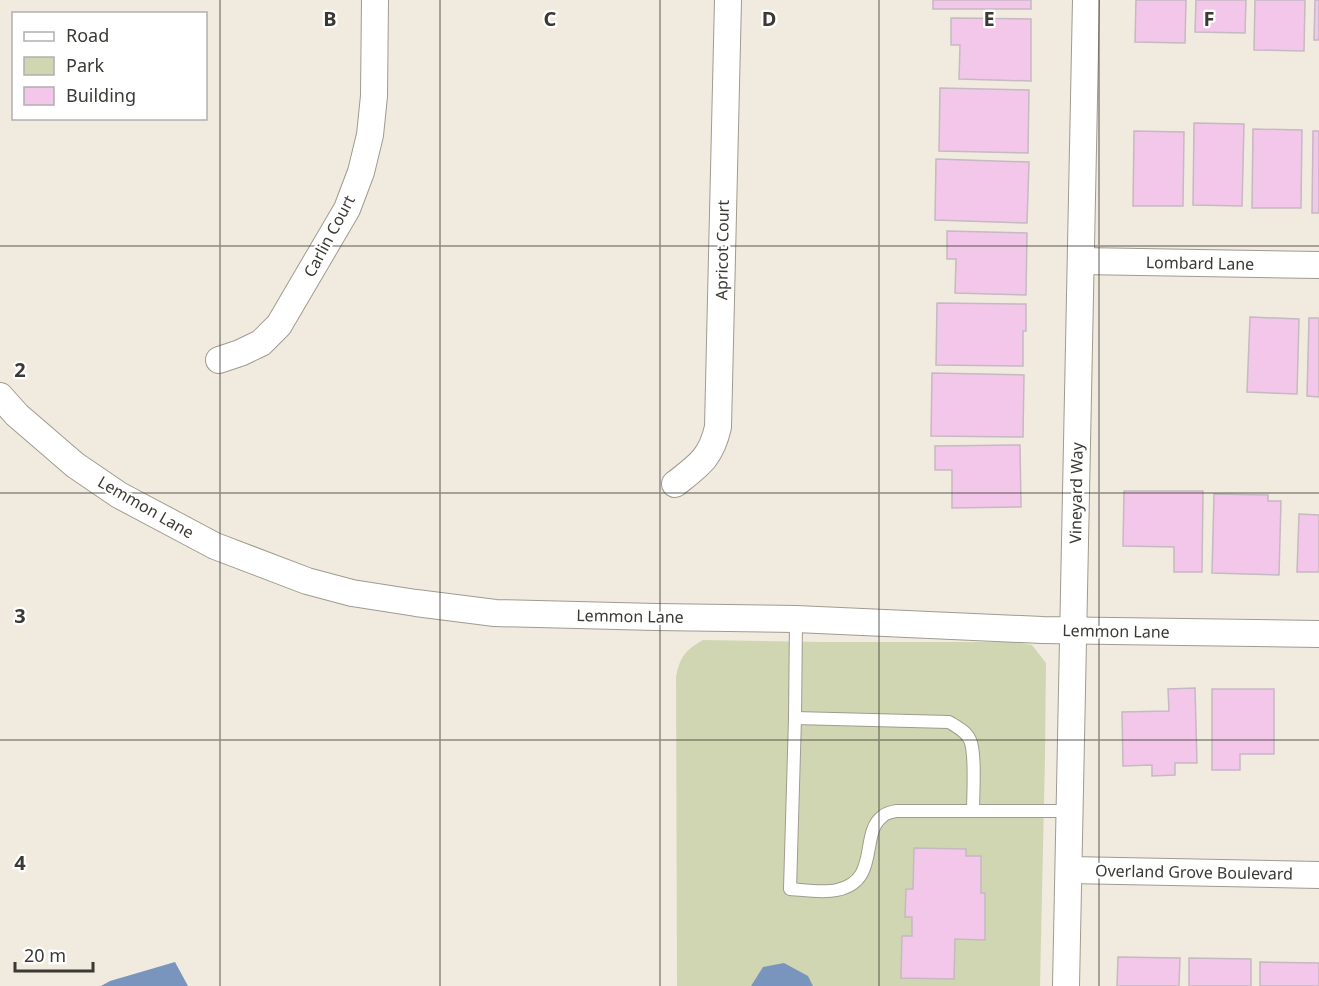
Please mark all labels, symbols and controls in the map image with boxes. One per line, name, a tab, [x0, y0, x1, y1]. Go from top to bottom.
text: B	[323, 5, 337, 32]
text: C	[544, 5, 557, 32]
text: D	[762, 5, 776, 32]
text: E	[983, 5, 995, 32]
text: F	[1204, 5, 1214, 32]
legend	[12, 12, 207, 120]
text: Road	[66, 23, 109, 47]
text: Park	[66, 53, 104, 77]
text: Building	[66, 83, 136, 107]
street label: Carlin Court	[298, 191, 360, 281]
street label: Apricot Court	[710, 200, 734, 300]
street label: Lombard Lane	[1146, 251, 1254, 275]
text: 2	[14, 356, 26, 383]
street label: Vineyard Way	[1064, 441, 1088, 544]
street label: Lemmon Lane	[94, 471, 198, 543]
text: 3	[14, 602, 26, 629]
street label: Lemmon Lane	[576, 604, 684, 628]
street label: Lemmon Lane	[1062, 619, 1170, 643]
text: 4	[14, 849, 26, 876]
street label: Overland Grove Boulevard	[1095, 859, 1293, 885]
scale bar	[15, 935, 93, 973]
text: 20 m	[24, 943, 66, 967]

